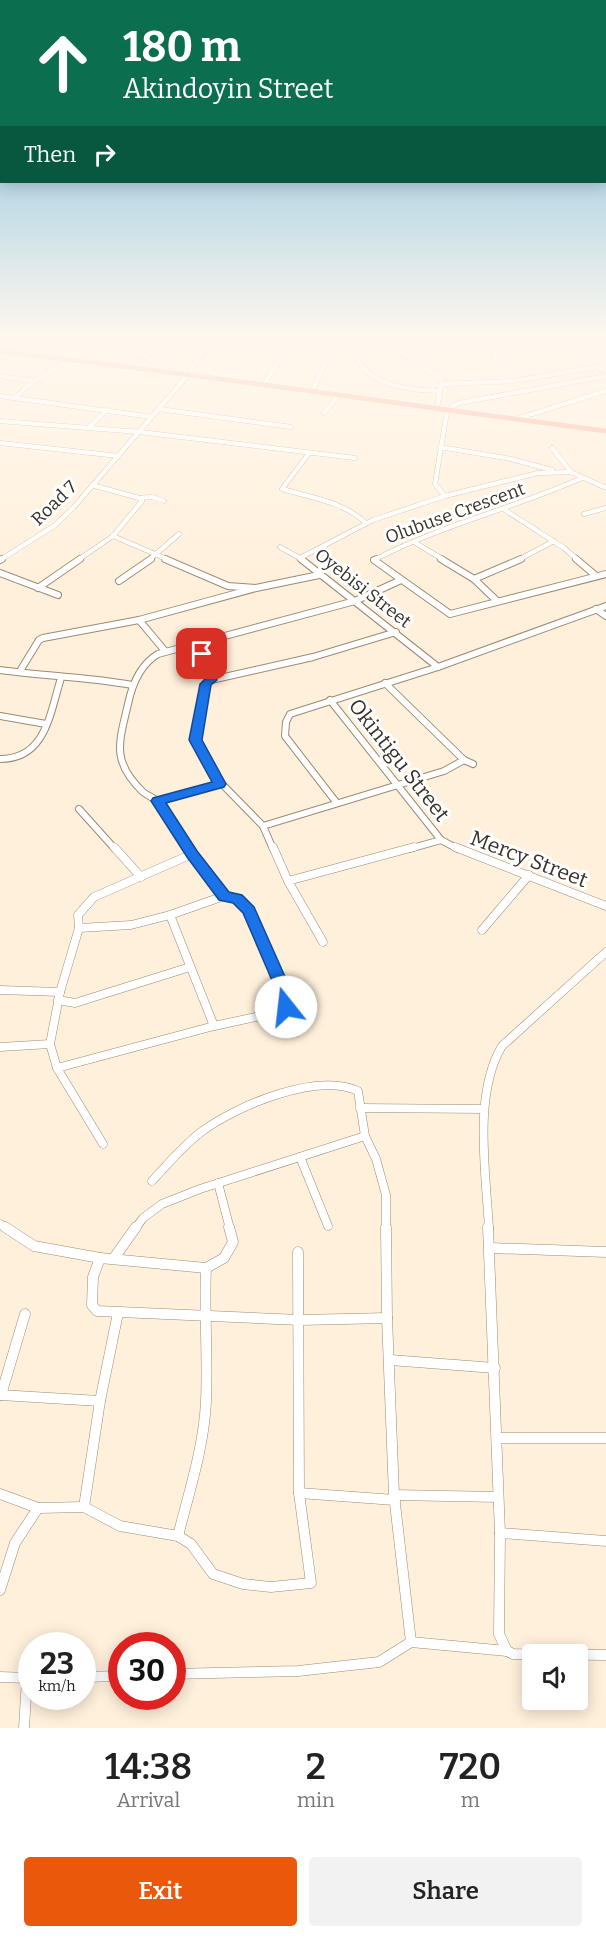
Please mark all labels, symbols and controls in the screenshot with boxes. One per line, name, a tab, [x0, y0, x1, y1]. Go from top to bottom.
text: 180 m	[123, 22, 241, 72]
icon: ahead	[24, 24, 102, 102]
text: Akindoyin Street	[123, 73, 334, 105]
icon: right	[88, 138, 121, 171]
text: Then	[24, 141, 76, 168]
street label: Road 7	[27, 476, 81, 530]
street label: Olubuse Crescent	[382, 477, 528, 548]
street label: Oyebisi Street	[310, 544, 416, 633]
pin	[176, 628, 227, 679]
icon: arrive	[185, 637, 218, 670]
street label: Okintigu Street	[343, 693, 455, 827]
street label: Mercy Street	[467, 825, 592, 893]
position arrow	[254, 975, 318, 1039]
speed limit sign: 30	[108, 1632, 186, 1710]
map controls	[522, 1644, 588, 1710]
button: sound	[522, 1644, 588, 1710]
text: 23	[40, 1646, 74, 1682]
text: km/h	[38, 1677, 76, 1695]
text: 14:38	[105, 1745, 192, 1789]
text: 2	[306, 1745, 326, 1789]
text: 720	[439, 1745, 501, 1789]
text: Arrival	[117, 1788, 180, 1812]
text: min	[297, 1788, 335, 1812]
text: m	[461, 1788, 480, 1812]
button: Exit	[24, 1857, 297, 1926]
button: Share	[309, 1857, 582, 1926]

